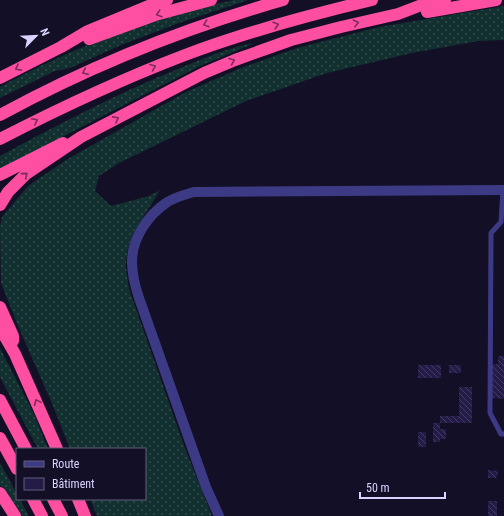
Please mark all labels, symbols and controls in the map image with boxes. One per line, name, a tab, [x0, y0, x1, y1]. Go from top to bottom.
one-way arrow	[156, 9, 163, 18]
north arrow	[16, 16, 56, 56]
one-way arrow	[203, 19, 210, 28]
one-way arrow	[353, 20, 359, 28]
one-way arrow	[272, 21, 279, 30]
text: N	[37, 26, 52, 38]
one-way arrow	[229, 58, 236, 66]
one-way arrow	[14, 64, 22, 71]
one-way arrow	[149, 64, 156, 72]
one-way arrow	[82, 67, 90, 75]
one-way arrow	[111, 116, 119, 123]
one-way arrow	[30, 118, 38, 126]
one-way arrow	[20, 173, 28, 180]
one-way arrow	[34, 399, 42, 406]
legend	[16, 448, 146, 500]
text: Route	[52, 457, 80, 471]
scale bar	[360, 474, 445, 500]
text: Bâtiment	[52, 477, 95, 491]
text: 50 m	[366, 481, 390, 495]

